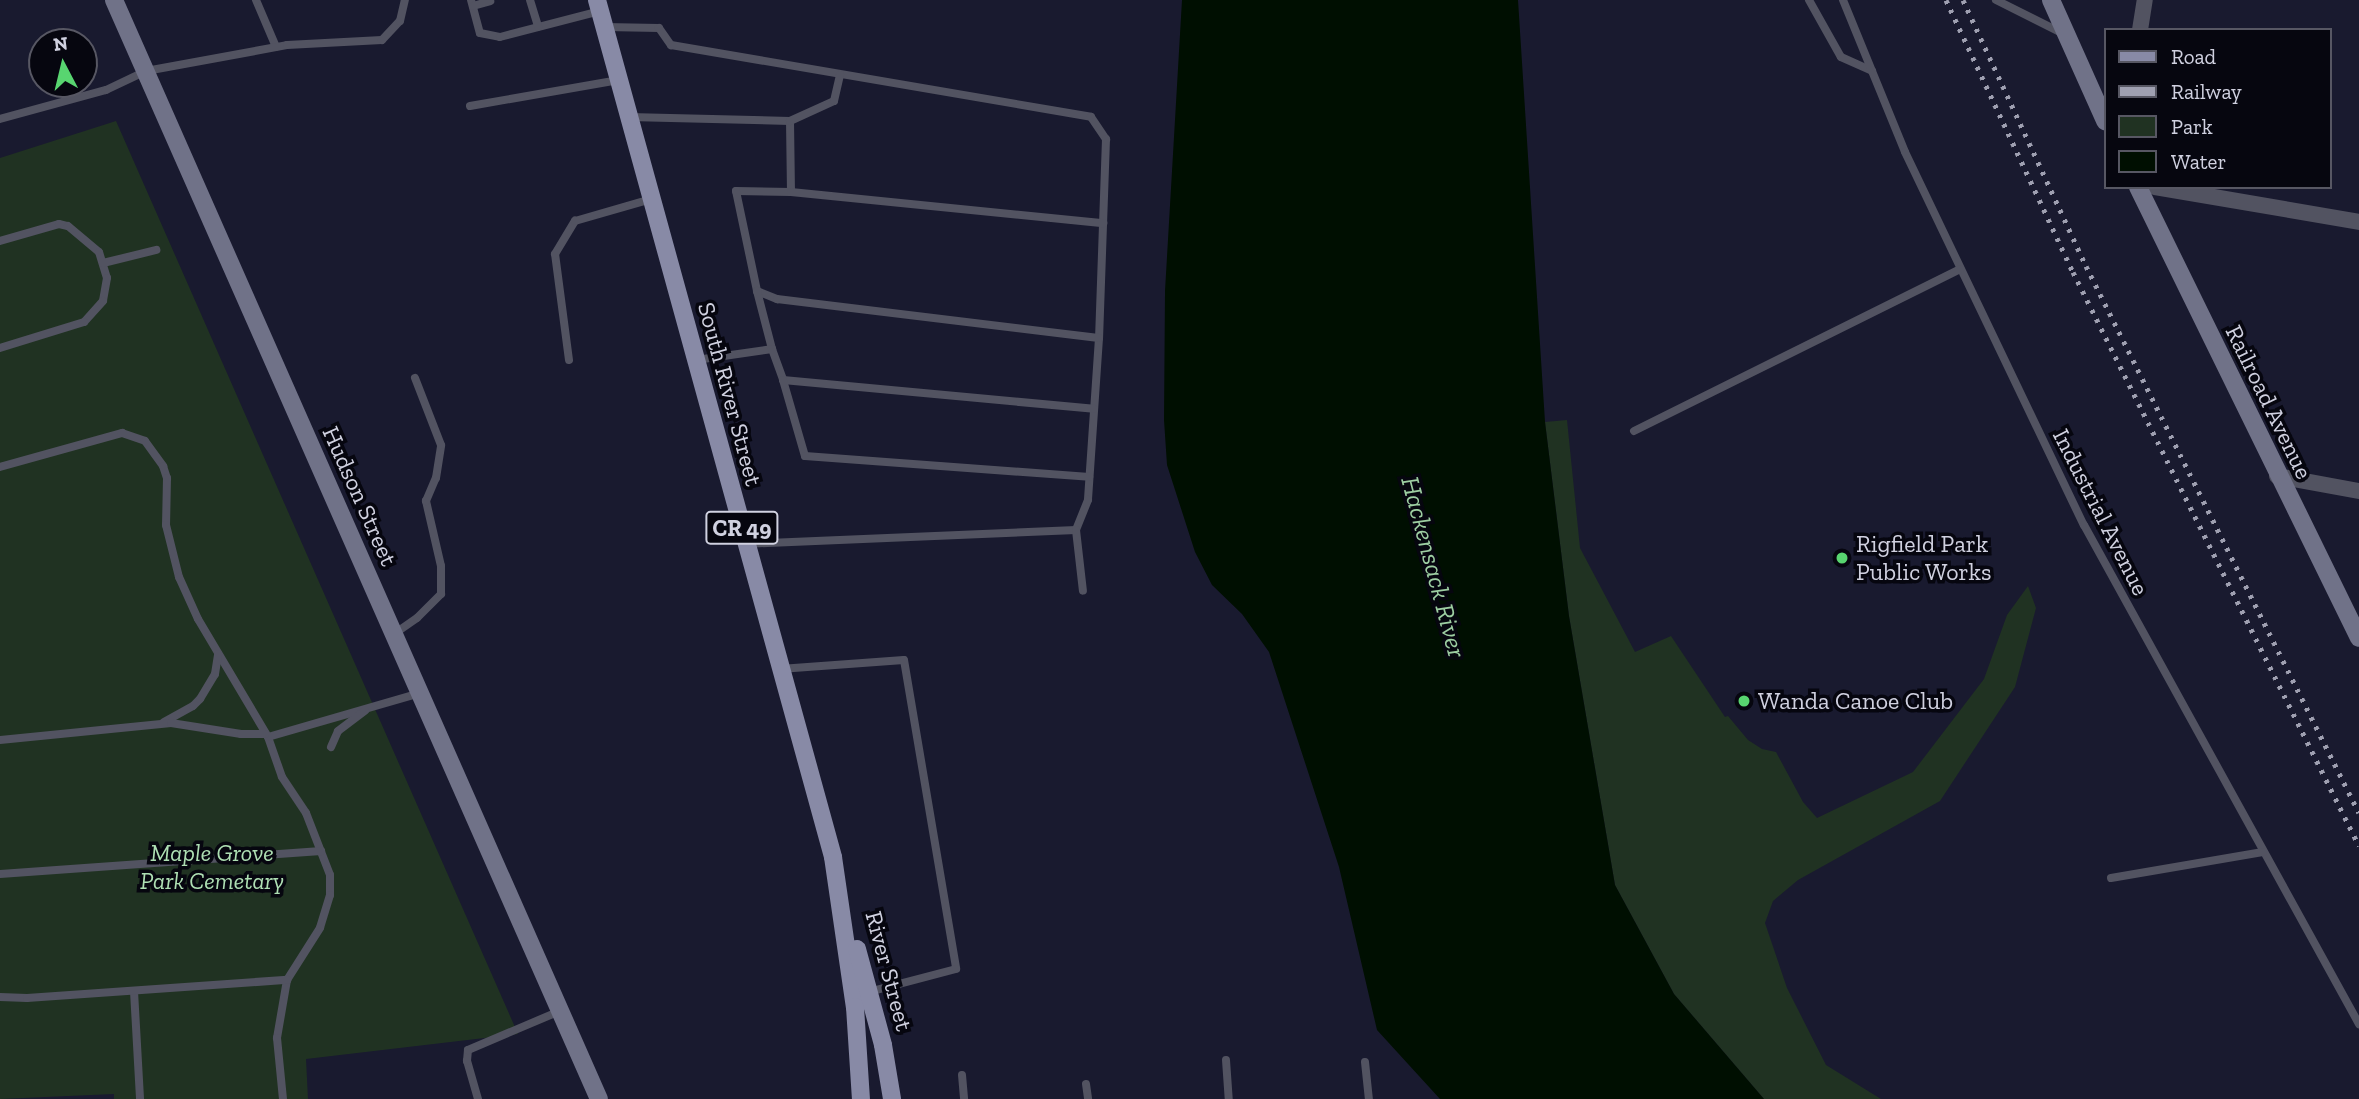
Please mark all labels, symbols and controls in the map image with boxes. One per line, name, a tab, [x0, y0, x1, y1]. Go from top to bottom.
north arrow	[28, 28, 98, 98]
legend	[2104, 28, 2331, 189]
text: N	[52, 31, 69, 56]
text: Road	[2171, 44, 2216, 69]
text: Railway	[2171, 79, 2242, 104]
text: Park	[2171, 114, 2213, 139]
text: Water	[2171, 149, 2226, 174]
street label: South River Street	[692, 299, 768, 489]
street label: Railroad Avenue	[2219, 320, 2319, 484]
street label: Hudson Street	[316, 422, 404, 570]
street label: Industrial Avenue	[2046, 424, 2156, 600]
water label: Hackensack River	[1394, 473, 1472, 661]
road number: CR 49	[705, 508, 779, 548]
place label: Rigfield Park Public Works	[1856, 530, 1992, 586]
marker: Rigfield Park Public Works	[1834, 550, 1850, 566]
place label: Wanda Canoe Club	[1758, 687, 1953, 715]
marker: Wanda Canoe Club	[1736, 693, 1752, 709]
park label: Maple Grove Park Cemetary	[140, 839, 284, 895]
street label: River Street	[859, 908, 919, 1034]

